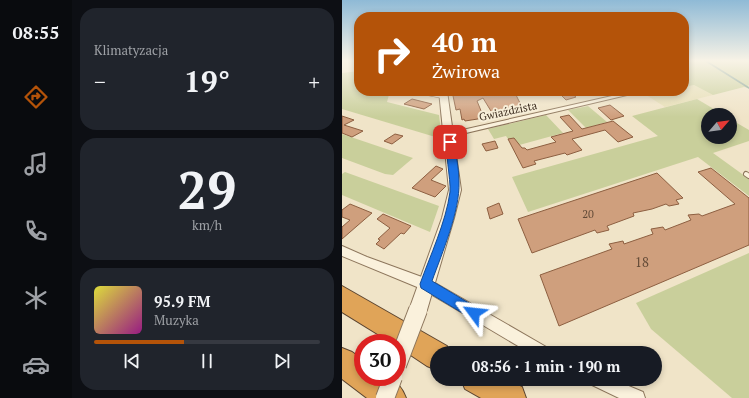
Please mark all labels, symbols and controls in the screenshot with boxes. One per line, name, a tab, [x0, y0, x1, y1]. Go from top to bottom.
text: 08:55	[13, 20, 59, 44]
text: 40 m	[432, 23, 497, 60]
icon: right	[366, 28, 418, 80]
text: Klimatyzacja	[94, 41, 168, 59]
text: Żwirowa	[432, 59, 500, 83]
text: 19°	[184, 61, 230, 101]
text: −	[94, 67, 106, 96]
text: +	[308, 67, 320, 96]
icon: directions	[22, 83, 50, 111]
street label: Gwiaździsta	[478, 98, 539, 124]
north arrow	[701, 108, 737, 144]
map controls	[701, 108, 737, 144]
pin	[433, 125, 467, 159]
icon: arrive	[439, 131, 461, 153]
icon: music	[22, 150, 50, 178]
text: 29	[178, 155, 236, 224]
house number: 20	[582, 207, 594, 221]
text: km/h	[192, 216, 222, 234]
icon: phone	[22, 217, 50, 245]
house number: 18	[635, 253, 649, 271]
icon: climate	[22, 284, 50, 312]
text: 95.9 FM	[154, 291, 211, 311]
position arrow	[453, 292, 495, 334]
text: Muzyka	[154, 311, 199, 329]
speed limit sign: 30	[354, 334, 406, 386]
icon: previous	[121, 350, 143, 372]
icon: pause	[196, 350, 218, 372]
icon: next	[271, 350, 293, 372]
icon: car	[22, 351, 50, 379]
text: 08:56 · 1 min · 190 m	[472, 356, 620, 376]

